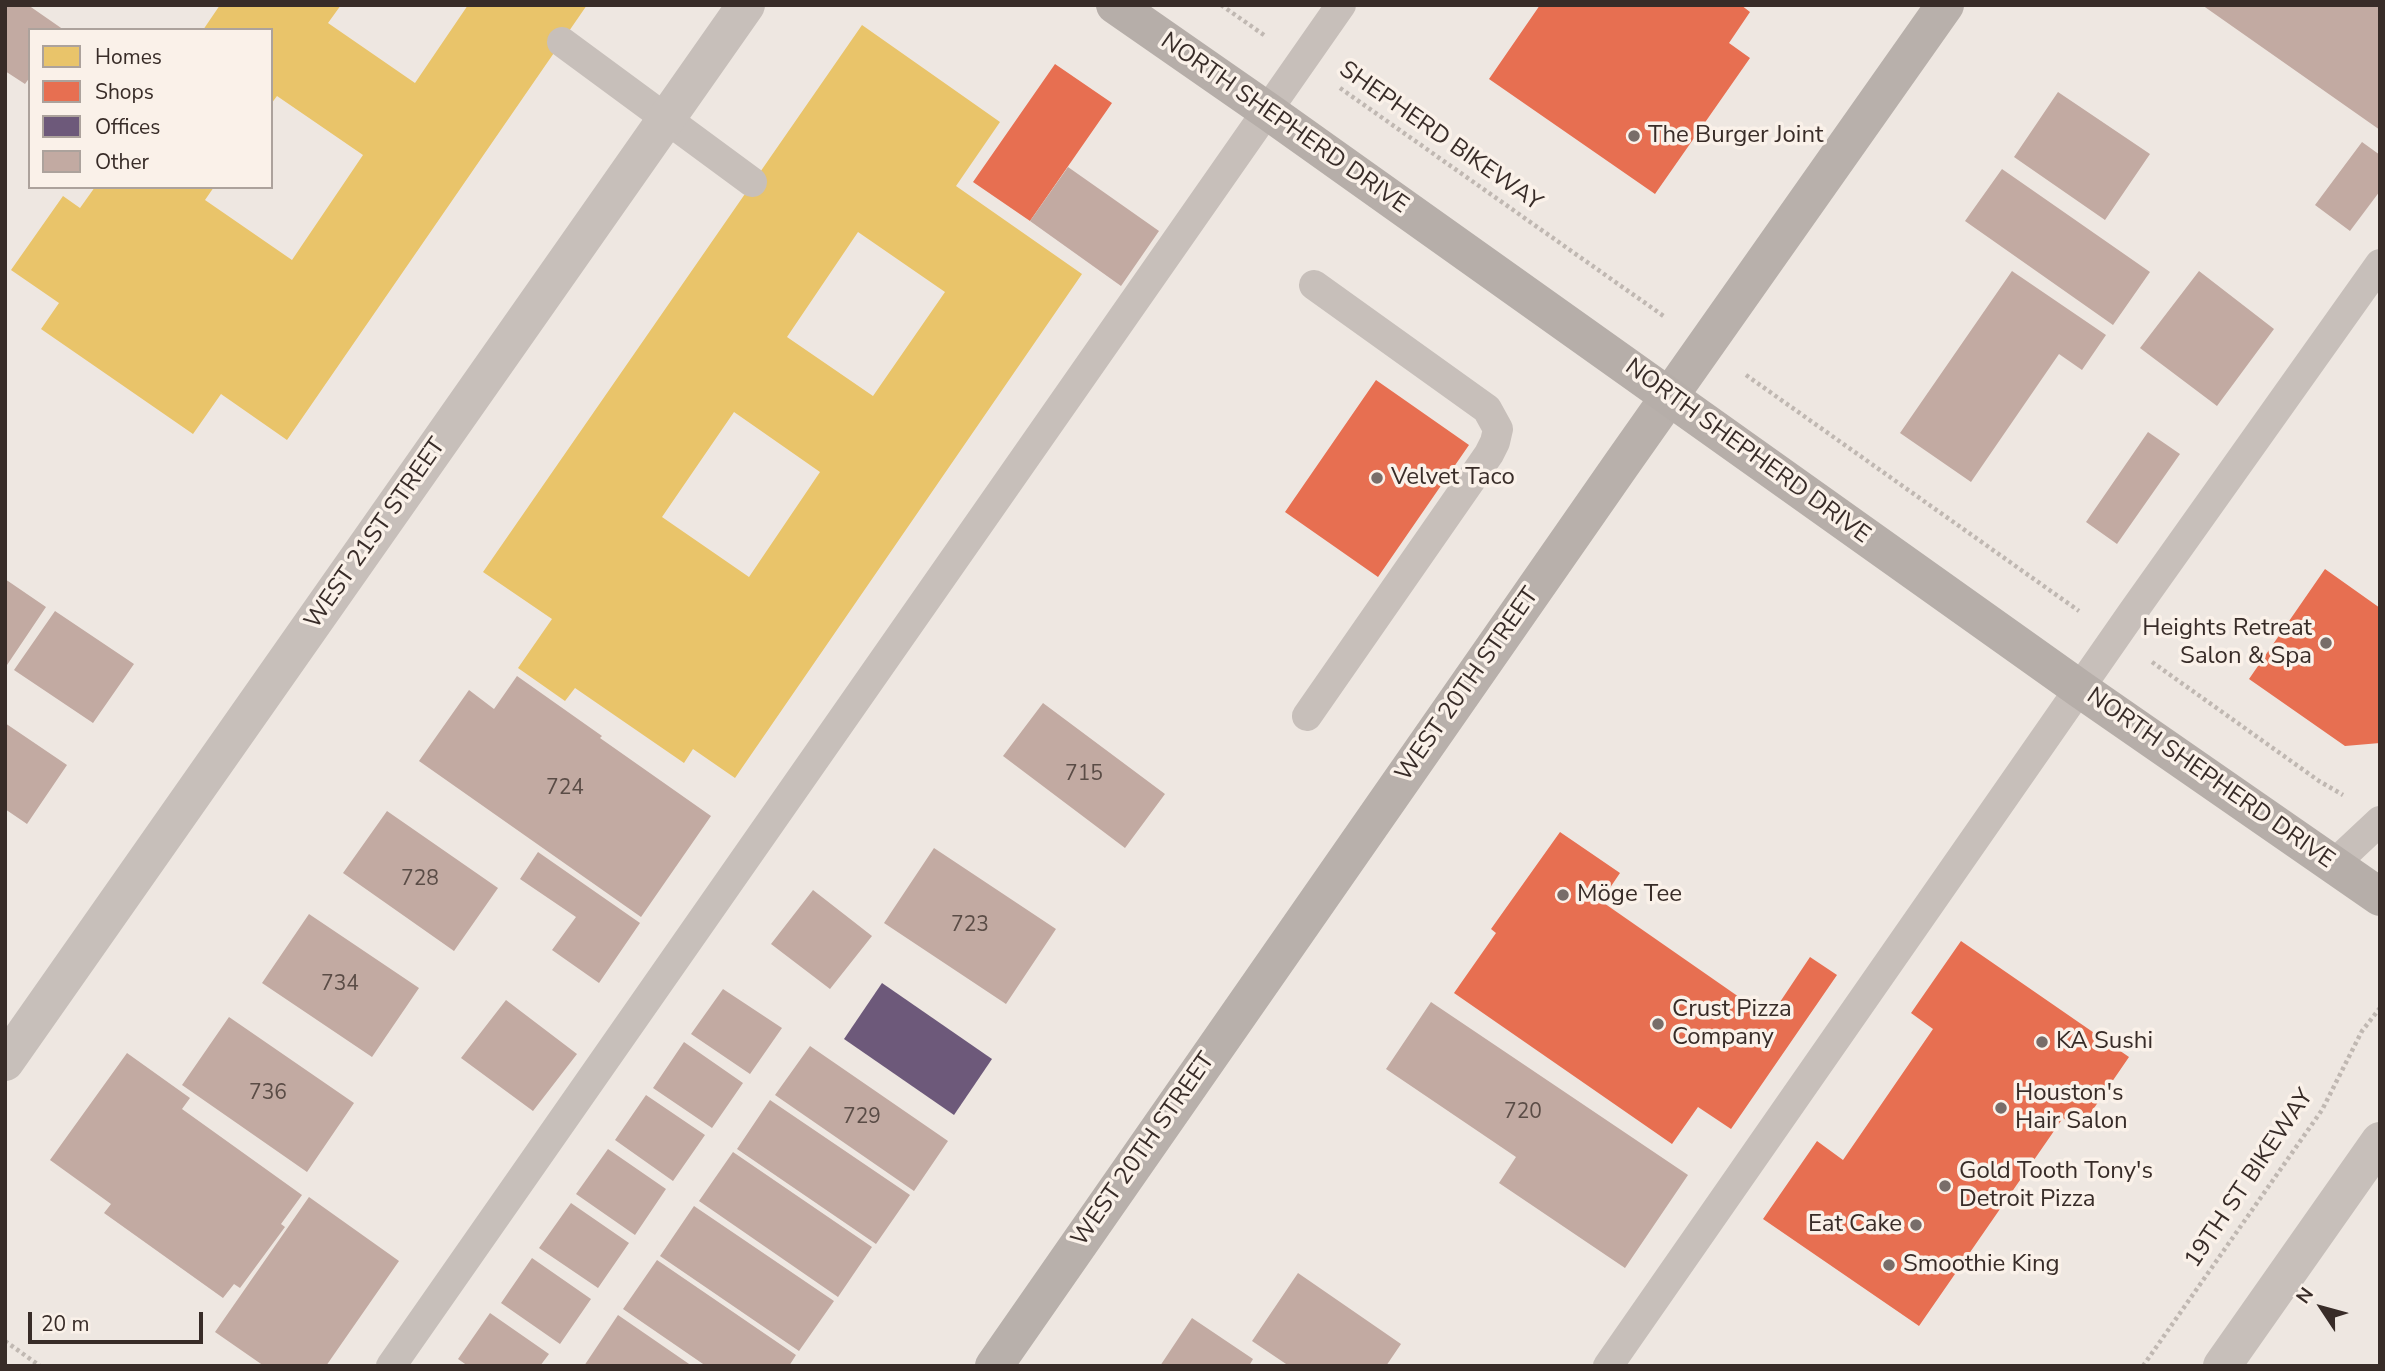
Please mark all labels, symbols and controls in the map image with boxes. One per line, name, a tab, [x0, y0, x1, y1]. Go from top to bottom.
street label: NORTH SHEPHERD DRIVE	[1155, 27, 1413, 221]
legend	[28, 28, 273, 189]
text: Homes	[95, 43, 162, 71]
street label: SHEPHERD BIKEWAY	[1333, 56, 1547, 218]
text: Shops	[95, 78, 154, 106]
text: Offices	[95, 113, 160, 141]
place label: The Burger Joint	[1648, 122, 1823, 150]
marker: The Burger Joint	[1626, 128, 1642, 144]
text: Other	[95, 148, 149, 176]
street label: NORTH SHEPHERD DRIVE	[1619, 353, 1875, 551]
street label: WEST 21ST STREET	[299, 433, 453, 635]
place label: Velvet Taco	[1391, 464, 1515, 492]
marker: Velvet Taco	[1369, 470, 1385, 486]
street label: WEST 20TH STREET	[1390, 583, 1546, 787]
place label: Heights Retreat Salon & Spa	[2142, 615, 2312, 671]
marker: Heights Retreat Salon & Spa	[2318, 635, 2334, 651]
street label: NORTH SHEPHERD DRIVE	[2081, 682, 2339, 876]
house number: 715	[1065, 762, 1103, 788]
house number: 724	[546, 776, 584, 802]
house number: 728	[401, 867, 439, 893]
place label: Möge Tee	[1577, 881, 1682, 909]
marker: Möge Tee	[1555, 887, 1571, 903]
house number: 723	[951, 913, 989, 939]
house number: 734	[321, 972, 359, 998]
place label: Crust Pizza Company	[1672, 996, 1792, 1052]
marker: Crust Pizza Company	[1650, 1016, 1666, 1032]
place label: KA Sushi	[2056, 1028, 2153, 1056]
marker: KA Sushi	[2034, 1034, 2050, 1050]
street label: WEST 20TH STREET	[1066, 1048, 1222, 1252]
place label: Houston's Hair Salon	[2015, 1080, 2128, 1136]
house number: 736	[249, 1081, 287, 1107]
street label: 19TH ST BIKEWAY	[2180, 1084, 2320, 1274]
house number: 720	[1504, 1100, 1542, 1126]
marker: Houston's Hair Salon	[1993, 1100, 2009, 1116]
house number: 729	[843, 1105, 881, 1131]
place label: Gold Tooth Tony's Detroit Pizza	[1959, 1158, 2153, 1214]
marker: Gold Tooth Tony's Detroit Pizza	[1937, 1178, 1953, 1194]
place label: Eat Cake	[1808, 1211, 1902, 1239]
marker: Eat Cake	[1908, 1217, 1924, 1233]
place label: Smoothie King	[1903, 1251, 2060, 1279]
marker: Smoothie King	[1881, 1257, 1897, 1273]
north arrow	[2287, 1273, 2357, 1343]
text: N	[2290, 1282, 2320, 1309]
scale bar	[32, 1298, 206, 1342]
text: 20 m	[41, 1310, 90, 1338]

